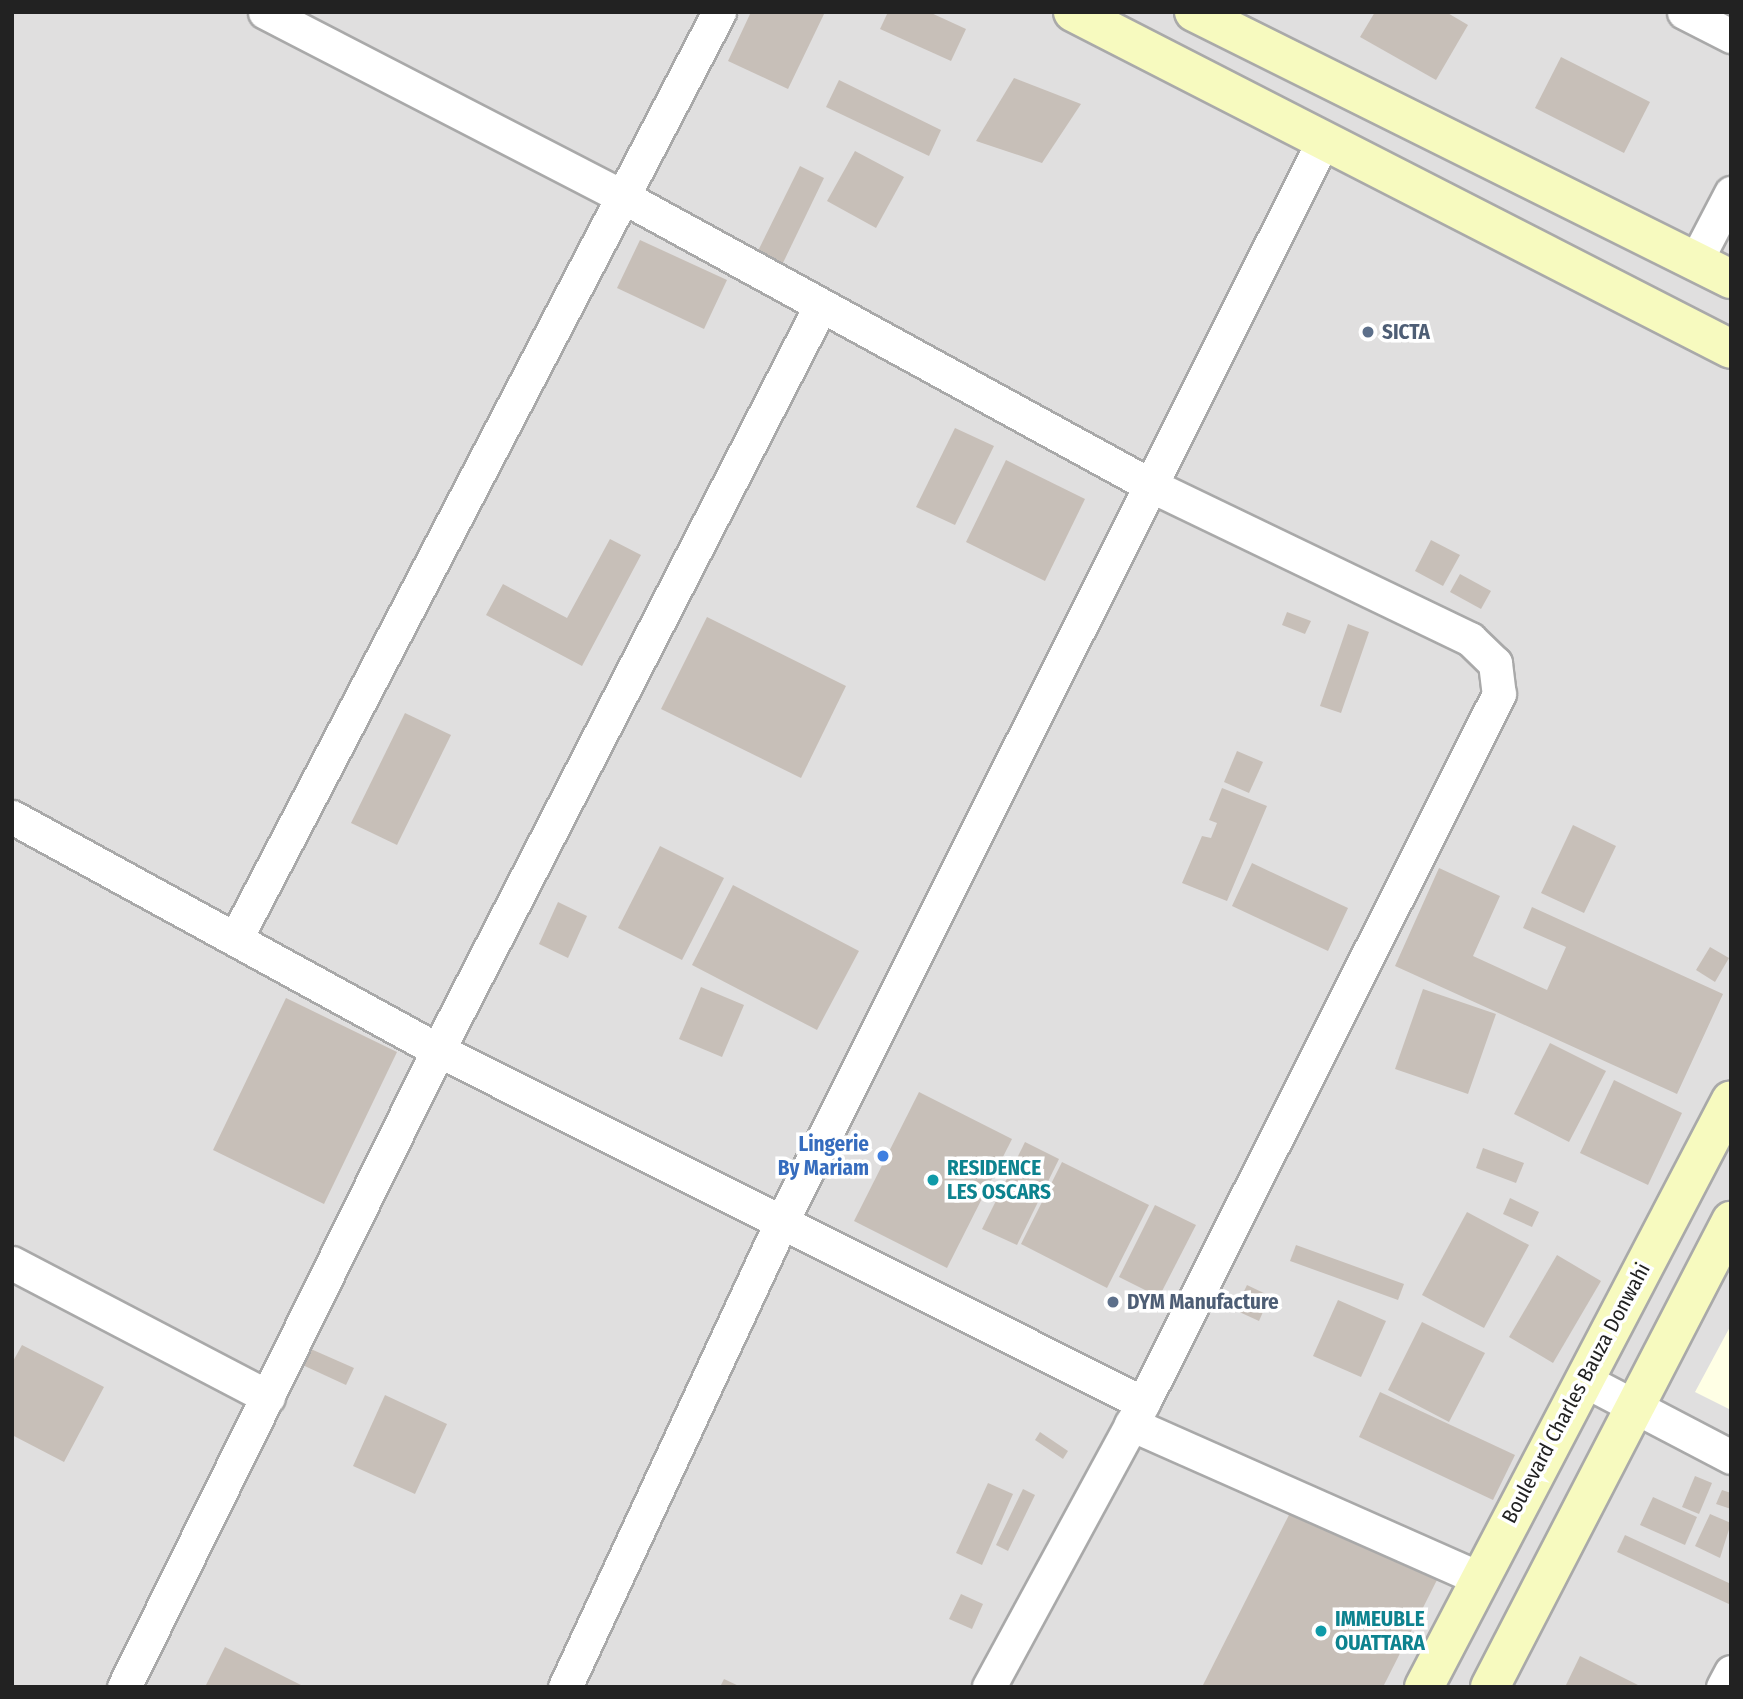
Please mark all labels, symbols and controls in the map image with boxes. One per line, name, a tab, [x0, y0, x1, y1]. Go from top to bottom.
place label: SICTA	[1382, 319, 1430, 345]
marker: SICTA	[1360, 324, 1376, 340]
place label: Lingerie By Mariam	[778, 1131, 869, 1181]
marker: Lingerie By Mariam	[875, 1148, 891, 1164]
place label: RESIDENCE LES OSCARS	[947, 1155, 1051, 1205]
marker: RESIDENCE LES OSCARS	[925, 1172, 941, 1188]
street label: Boulevard Charles Bauza Donwahi	[1497, 1259, 1655, 1527]
place label: DYM Manufacture	[1127, 1289, 1279, 1315]
marker: DYM Manufacture	[1105, 1294, 1121, 1310]
place label: IMMEUBLE OUATTARA	[1335, 1606, 1425, 1656]
marker: IMMEUBLE OUATTARA	[1313, 1623, 1329, 1639]

